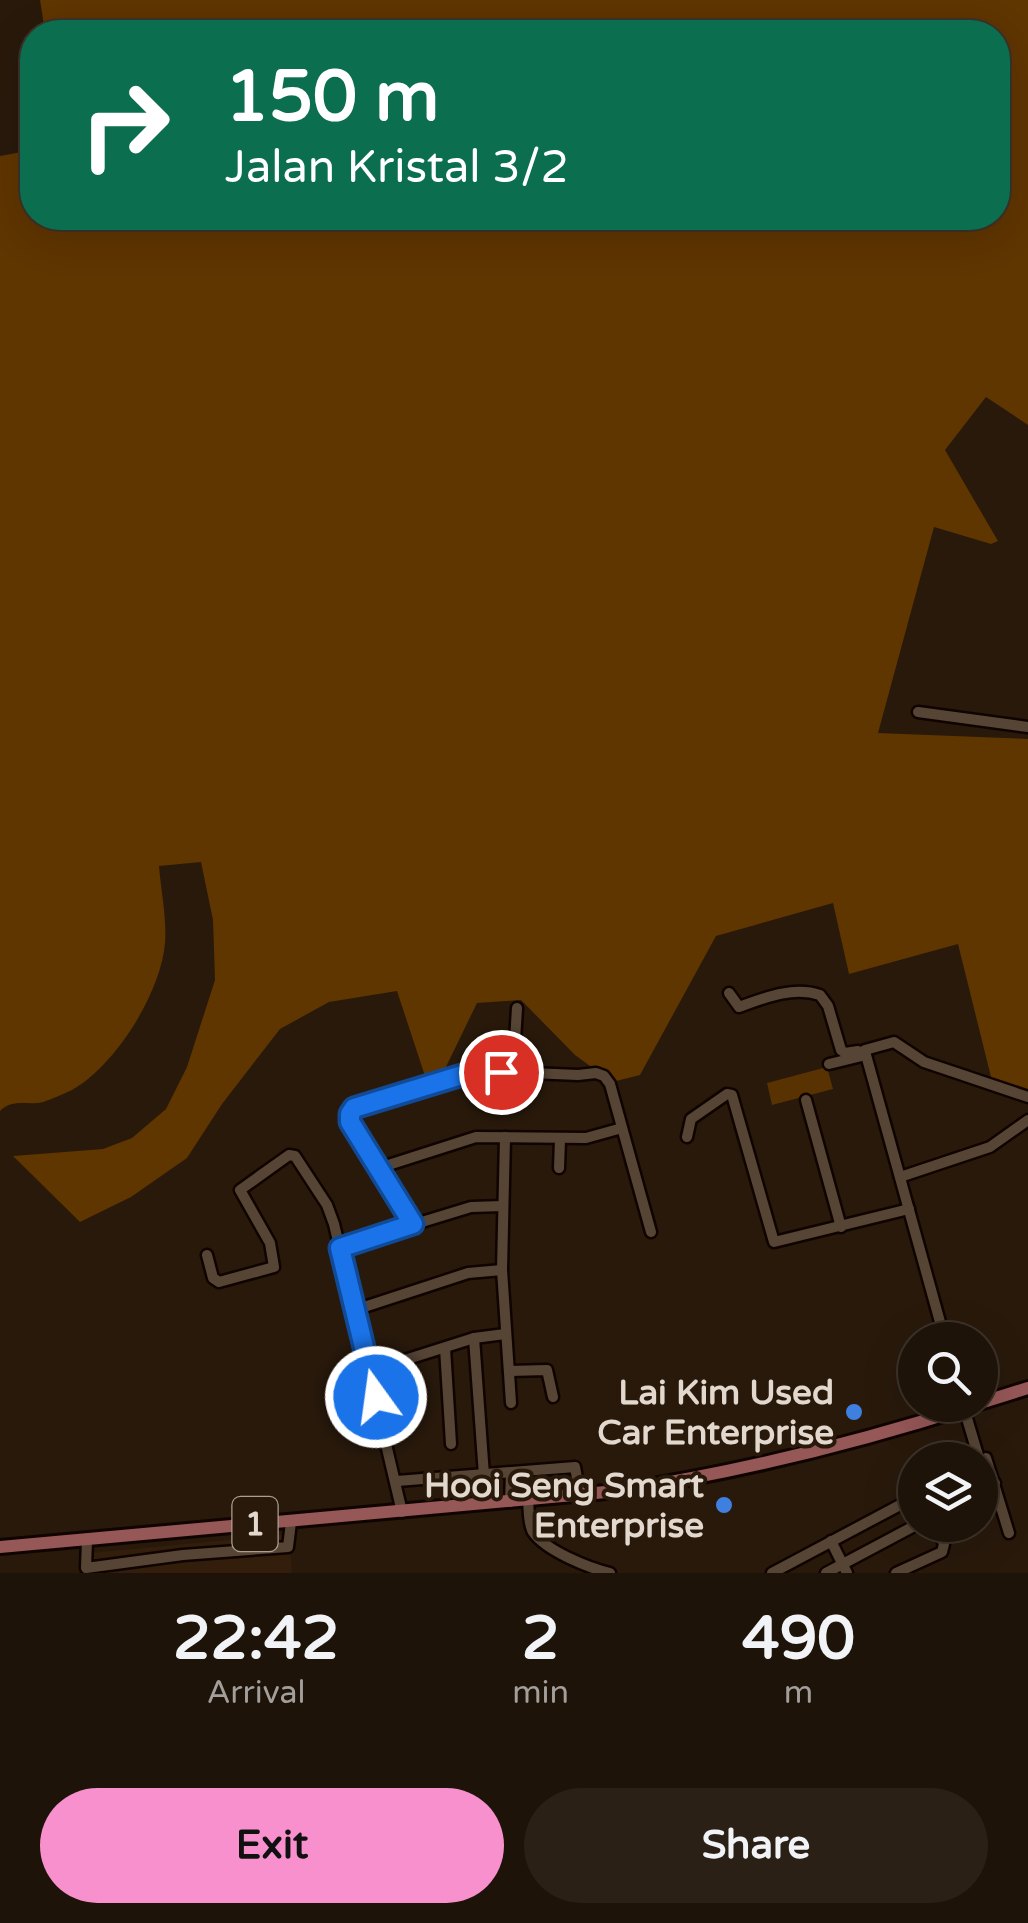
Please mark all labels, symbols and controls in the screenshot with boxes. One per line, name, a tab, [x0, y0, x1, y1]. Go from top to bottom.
text: 150 m	[225, 56, 439, 140]
icon: right	[60, 60, 190, 190]
text: Jalan Kristal 3/2	[225, 141, 569, 195]
pin	[459, 1030, 544, 1115]
icon: arrive	[474, 1045, 529, 1100]
map controls	[898, 1322, 998, 1542]
button: search	[898, 1322, 998, 1422]
position arrow	[324, 1345, 428, 1449]
place label: Lai Kim Used Car Enterprise	[597, 1372, 834, 1454]
marker: Lai Kim Used Car Enterprise	[843, 1401, 865, 1423]
button: layers	[898, 1442, 998, 1542]
place label: Hooi Seng Smart Enterprise	[424, 1465, 705, 1547]
marker: Hooi Seng Smart Enterprise	[713, 1494, 735, 1516]
road number: 1	[232, 1497, 278, 1551]
text: 22:42	[173, 1603, 339, 1675]
text: 2	[522, 1603, 559, 1675]
text: 490	[742, 1603, 855, 1675]
text: Arrival	[207, 1674, 306, 1712]
text: min	[512, 1674, 569, 1712]
text: m	[784, 1674, 813, 1712]
button: Exit	[40, 1788, 504, 1903]
button: Share	[524, 1788, 988, 1903]

